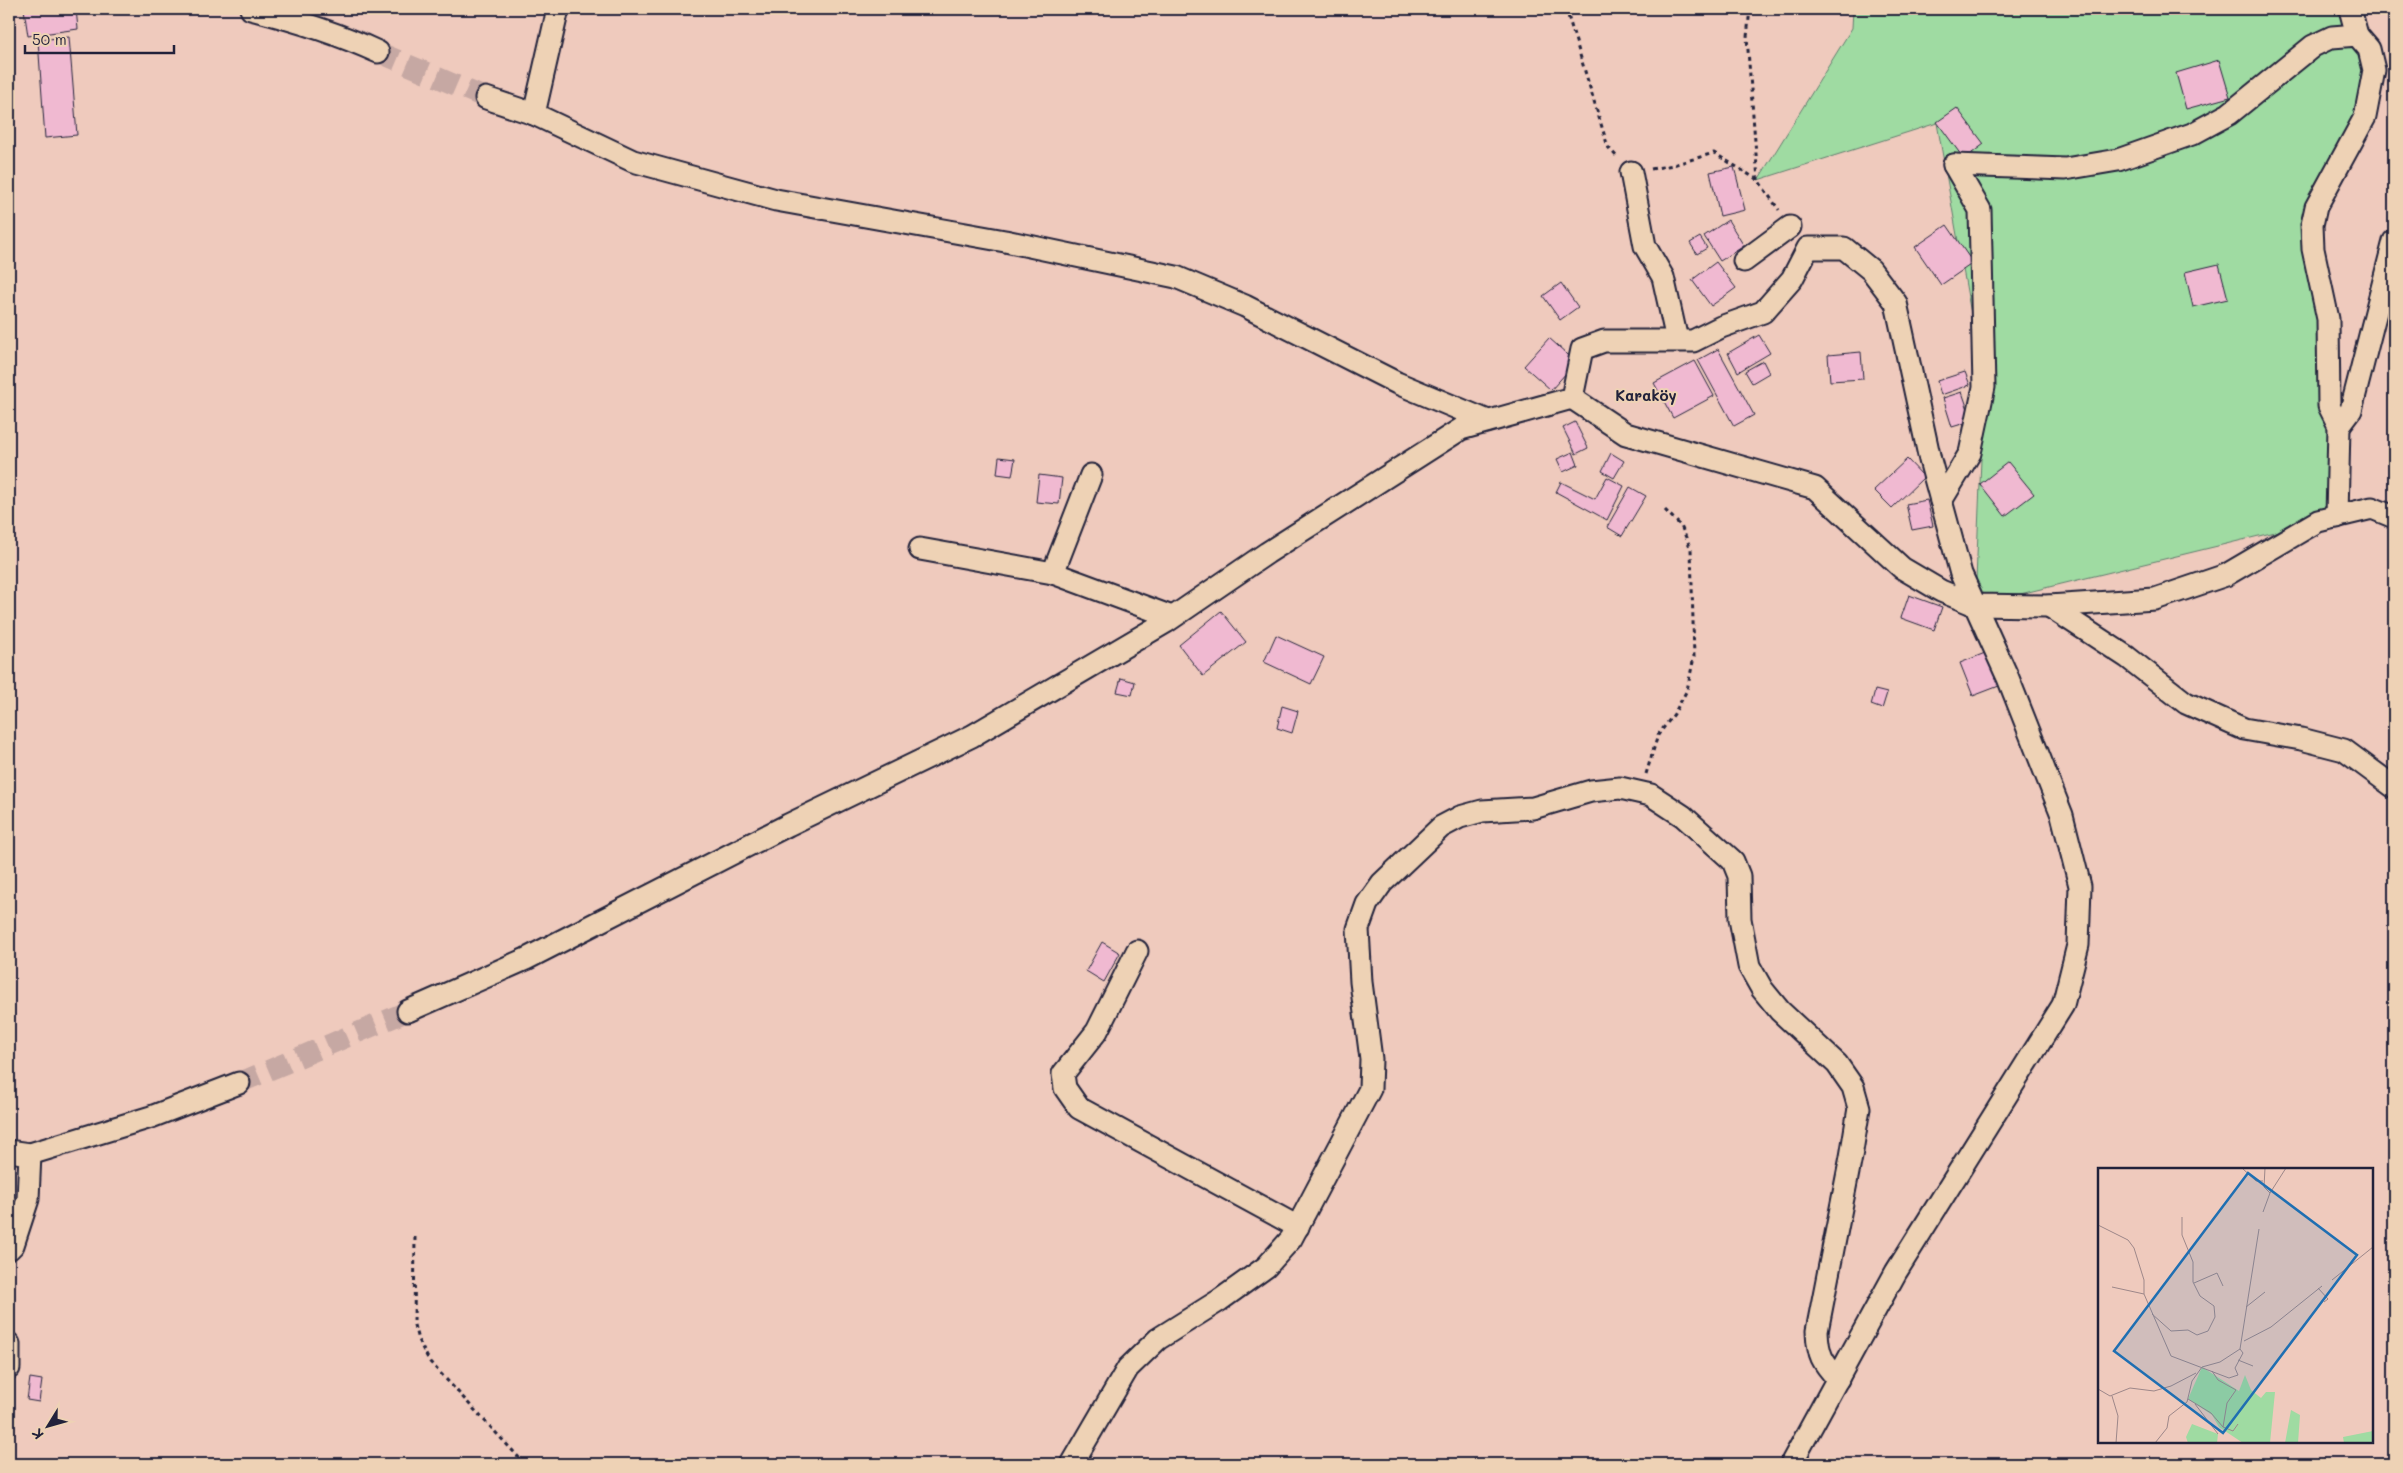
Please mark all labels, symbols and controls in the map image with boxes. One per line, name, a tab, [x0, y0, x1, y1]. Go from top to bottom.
scale bar	[25, 22, 174, 54]
text: 50 m	[32, 29, 67, 49]
district label: Karaköy	[1615, 385, 1677, 405]
inset map	[2098, 1168, 2373, 1443]
north arrow	[22, 1400, 72, 1450]
text: K	[27, 1425, 48, 1444]

